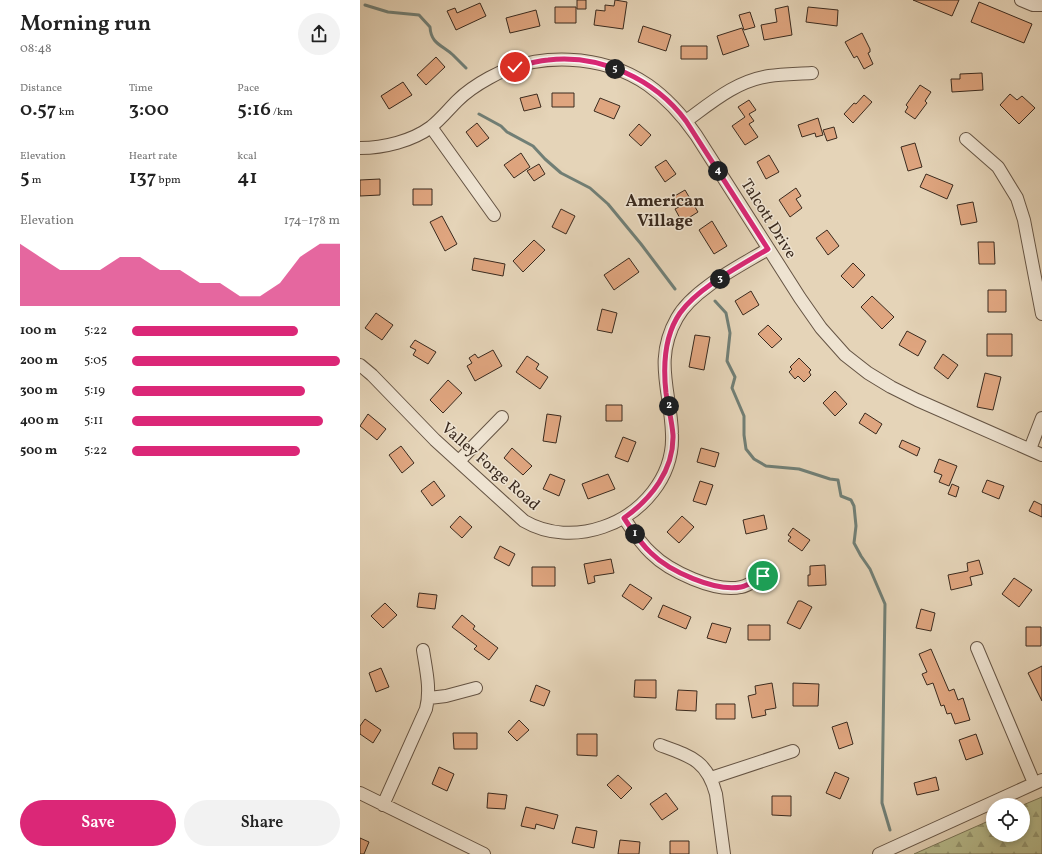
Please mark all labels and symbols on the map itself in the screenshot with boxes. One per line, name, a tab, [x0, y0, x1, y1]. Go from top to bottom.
pin	[498, 50, 532, 84]
pin: 5	[605, 59, 625, 79]
pin: 4	[708, 161, 728, 181]
street label: Talcott Drive	[735, 175, 801, 263]
district label: American Village	[625, 190, 705, 233]
pin: 3	[710, 269, 730, 289]
pin: 2	[659, 396, 679, 416]
street label: Valley Forge Road	[436, 418, 544, 516]
pin: 1	[625, 524, 645, 544]
pin	[746, 559, 780, 593]

